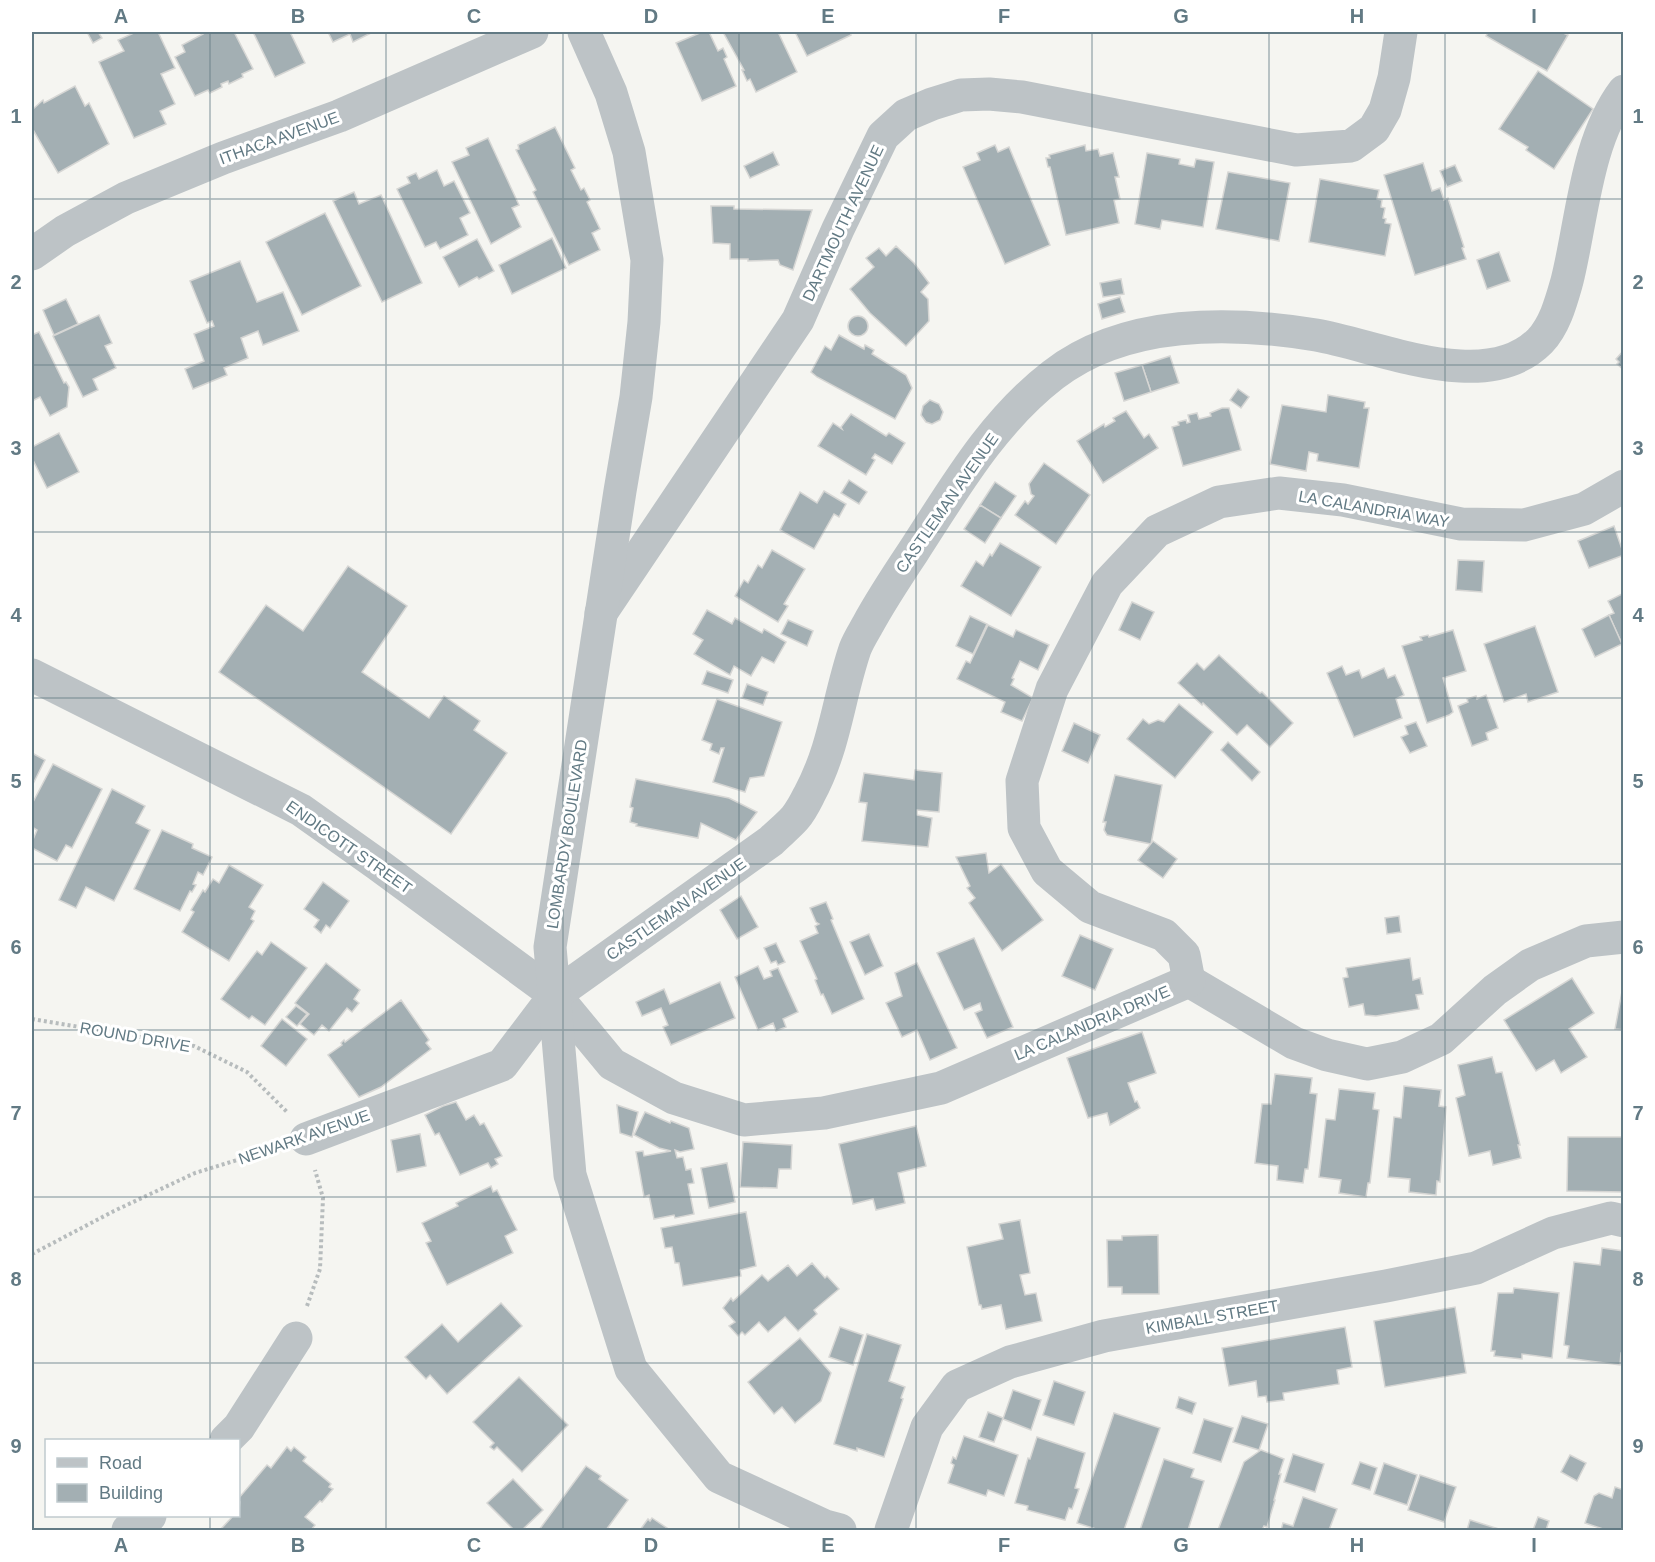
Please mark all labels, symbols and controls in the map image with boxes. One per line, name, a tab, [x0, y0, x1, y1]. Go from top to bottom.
text: A	[114, 5, 128, 27]
text: B	[291, 5, 305, 27]
text: C	[467, 5, 481, 27]
text: D	[644, 5, 658, 27]
text: E	[821, 5, 835, 27]
text: F	[998, 5, 1010, 27]
text: G	[1173, 5, 1189, 27]
text: H	[1350, 5, 1364, 27]
text: I	[1531, 5, 1537, 27]
text: 1	[10, 105, 22, 127]
text: 1	[1632, 105, 1644, 127]
street label: ITHACA AVENUE	[217, 108, 341, 168]
street label: DARTMOUTH AVENUE	[799, 142, 887, 304]
text: 2	[10, 271, 22, 293]
text: 2	[1632, 271, 1644, 293]
street label: CASTLEMAN AVENUE	[892, 430, 1002, 576]
text: 3	[10, 437, 22, 459]
text: 3	[1632, 437, 1644, 459]
street label: LA CALANDRIA WAY	[1297, 487, 1451, 531]
text: 4	[10, 604, 22, 626]
text: 4	[1632, 604, 1644, 626]
street label: LOMBARDY BOULEVARD	[544, 738, 590, 930]
text: 5	[10, 770, 22, 792]
text: 5	[1632, 770, 1644, 792]
street label: ENDICOTT STREET	[283, 797, 415, 897]
street label: CASTLEMAN AVENUE	[603, 854, 749, 964]
text: 6	[10, 936, 22, 958]
text: 6	[1632, 936, 1644, 958]
street label: LA CALANDRIA DRIVE	[1012, 983, 1172, 1063]
street label: ROUND DRIVE	[78, 1019, 192, 1055]
text: 7	[10, 1102, 22, 1124]
text: 7	[1632, 1102, 1644, 1124]
street label: NEWARK AVENUE	[236, 1107, 372, 1167]
text: 8	[10, 1268, 22, 1290]
text: 8	[1632, 1268, 1644, 1290]
street label: KIMBALL STREET	[1144, 1297, 1280, 1337]
text: 9	[10, 1435, 22, 1457]
text: 9	[1632, 1435, 1644, 1457]
legend	[45, 1439, 240, 1517]
text: Road	[99, 1453, 142, 1473]
text: Building	[99, 1483, 163, 1503]
text: A	[114, 1534, 128, 1556]
text: B	[291, 1534, 305, 1556]
text: C	[467, 1534, 481, 1556]
text: D	[644, 1534, 658, 1556]
text: E	[821, 1534, 835, 1556]
text: F	[998, 1534, 1010, 1556]
text: G	[1173, 1534, 1189, 1556]
text: H	[1350, 1534, 1364, 1556]
text: I	[1531, 1534, 1537, 1556]

